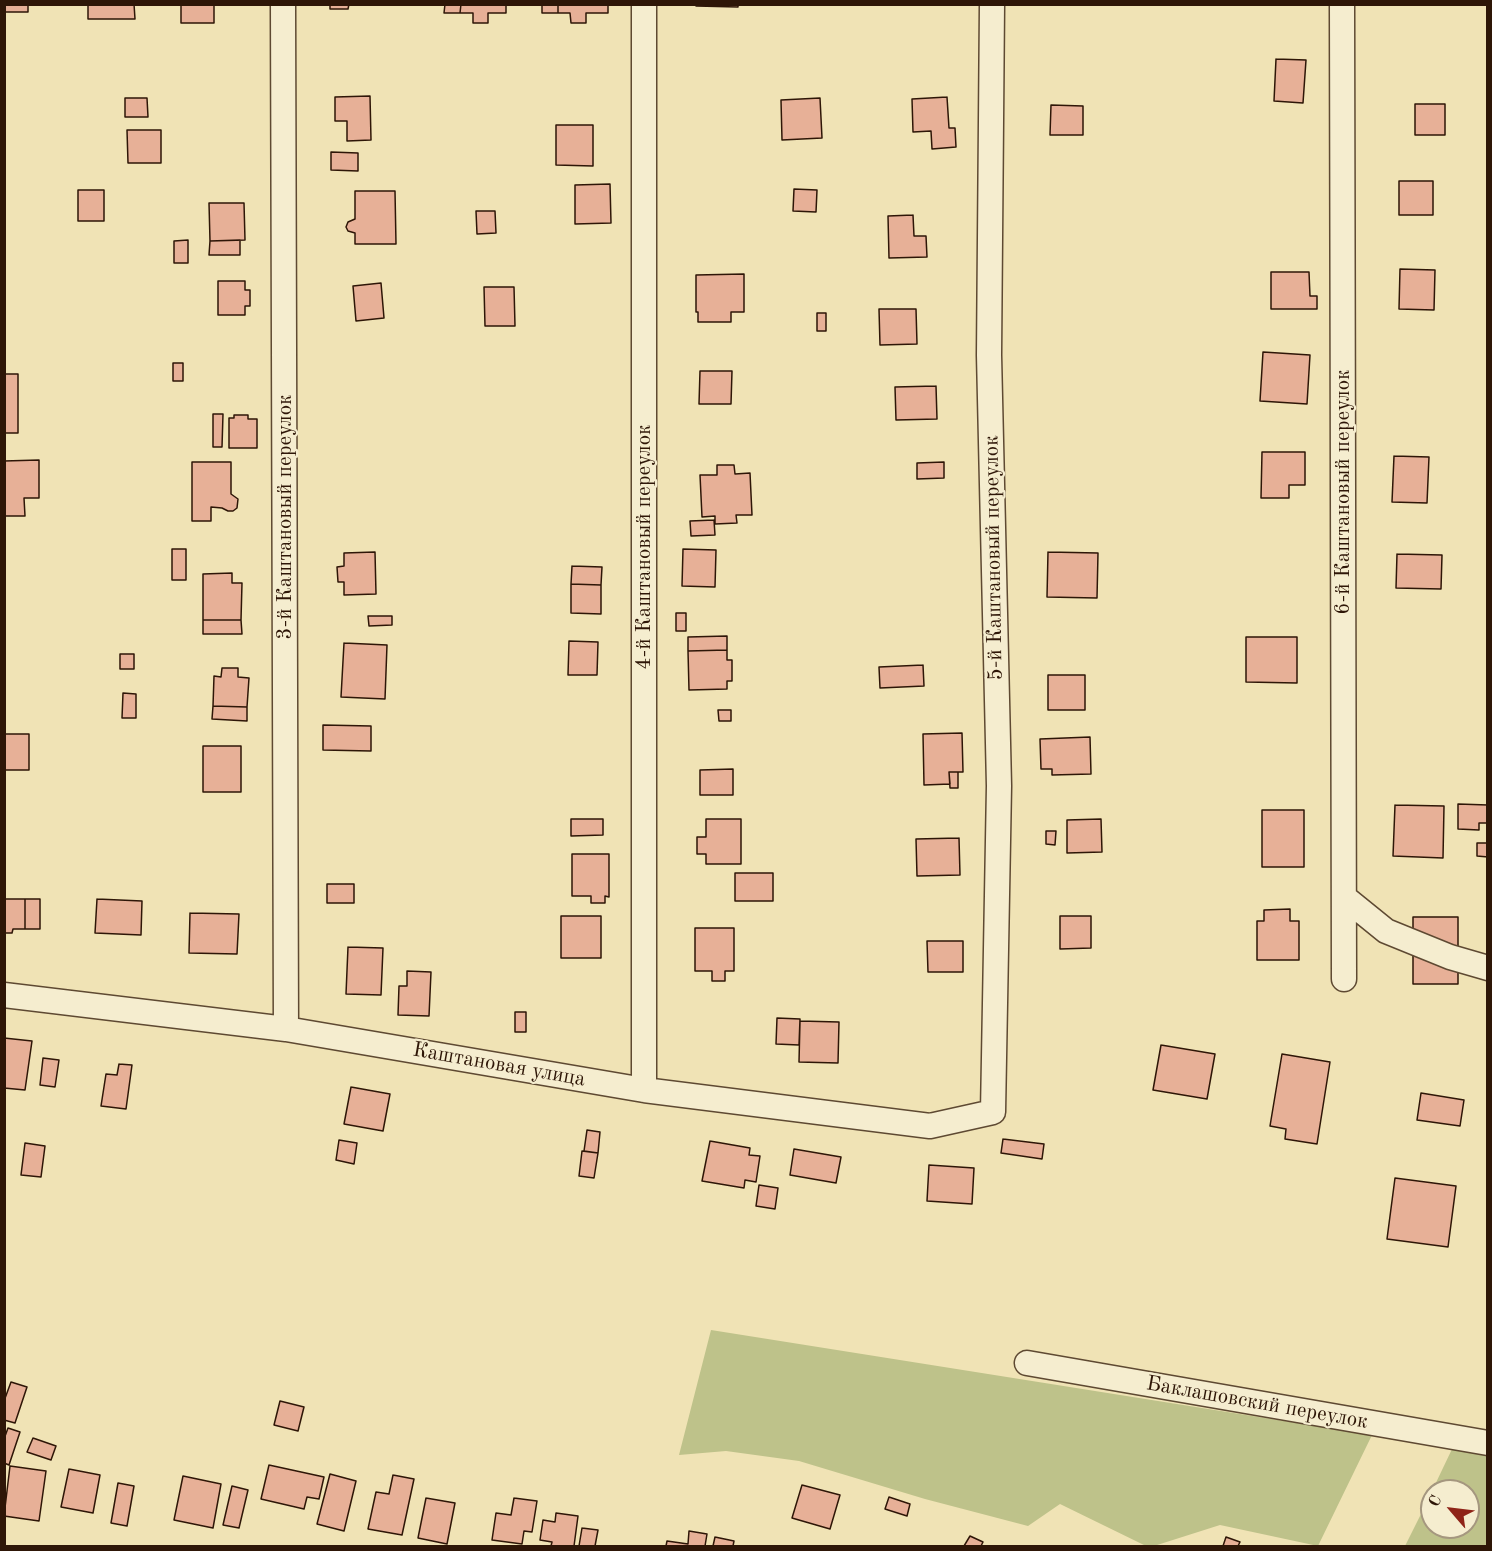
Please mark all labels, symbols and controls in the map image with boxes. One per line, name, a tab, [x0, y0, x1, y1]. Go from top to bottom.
street label: 6-й Каштановый переулок	[1330, 369, 1356, 615]
street label: 3-й Каштановый переулок	[272, 394, 298, 640]
street label: 4-й Каштановый переулок	[631, 424, 657, 670]
street label: 5-й Каштановый переулок	[979, 435, 1009, 681]
street label: Каштановая улица	[411, 1037, 587, 1093]
street label: Баклашовский переулок	[1144, 1371, 1370, 1435]
north arrow	[1420, 1479, 1480, 1539]
text: С	[1426, 1493, 1445, 1510]

